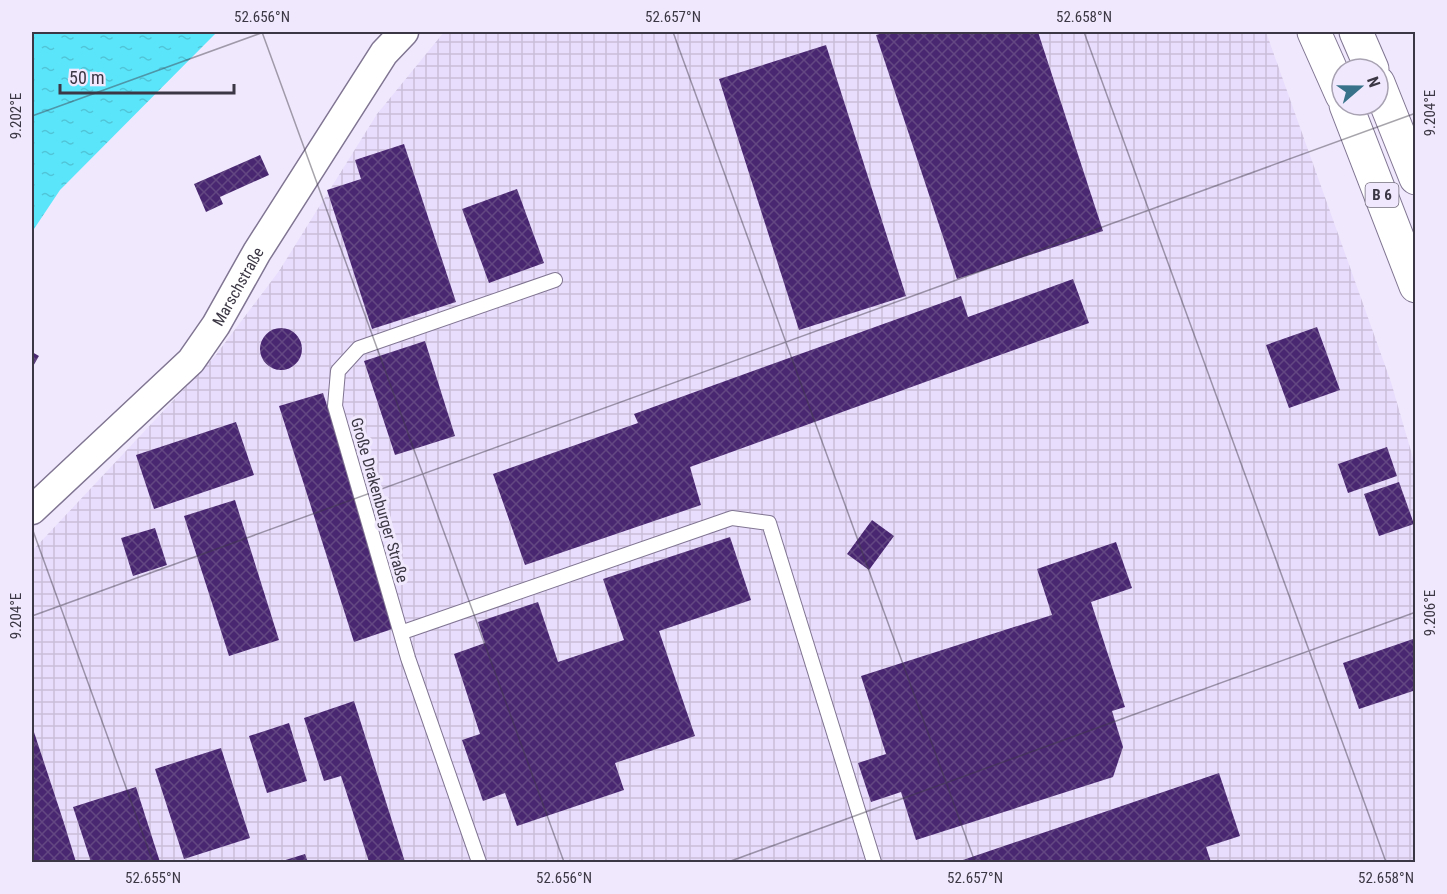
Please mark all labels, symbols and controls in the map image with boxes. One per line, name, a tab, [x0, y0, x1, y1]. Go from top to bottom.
text: 52.656°N	[234, 8, 290, 26]
text: 52.657°N	[645, 8, 701, 26]
text: 52.658°N	[1056, 8, 1112, 26]
scale bar	[60, 57, 234, 95]
north arrow	[1330, 57, 1390, 117]
text: 50 m	[69, 67, 104, 88]
text: N	[1363, 74, 1384, 90]
text: 9.204°E	[1421, 90, 1439, 136]
text: 9.202°E	[7, 93, 25, 139]
road number: B 6	[1366, 183, 1398, 207]
street label: Marschstraße	[208, 244, 268, 329]
street label: Große Drakenburger Straße	[347, 415, 412, 585]
text: 9.206°E	[1421, 590, 1439, 636]
text: 9.204°E	[7, 593, 25, 639]
text: 52.655°N	[125, 869, 181, 887]
text: 52.656°N	[536, 869, 592, 887]
text: 52.657°N	[947, 869, 1003, 887]
text: 52.658°N	[1358, 869, 1414, 887]

